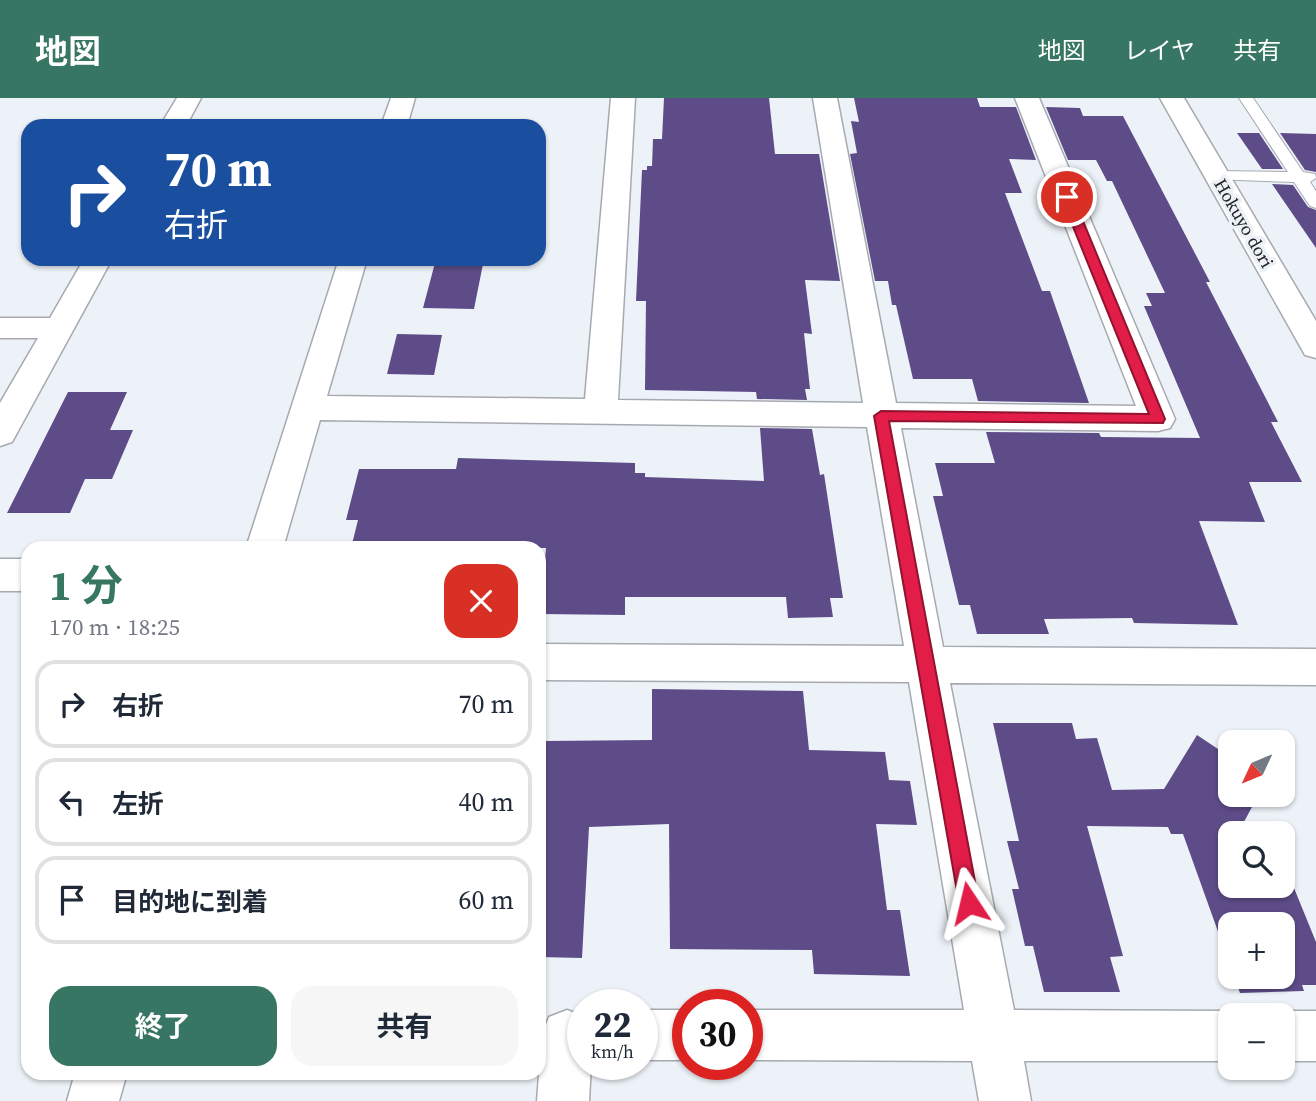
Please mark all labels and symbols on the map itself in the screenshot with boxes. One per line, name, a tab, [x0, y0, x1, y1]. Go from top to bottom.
pin	[1037, 167, 1097, 227]
street label: Hokuyo dori	[1208, 174, 1280, 272]
north arrow	[1218, 730, 1295, 807]
position arrow	[932, 866, 1006, 940]
speed limit sign: 30	[672, 989, 763, 1080]

